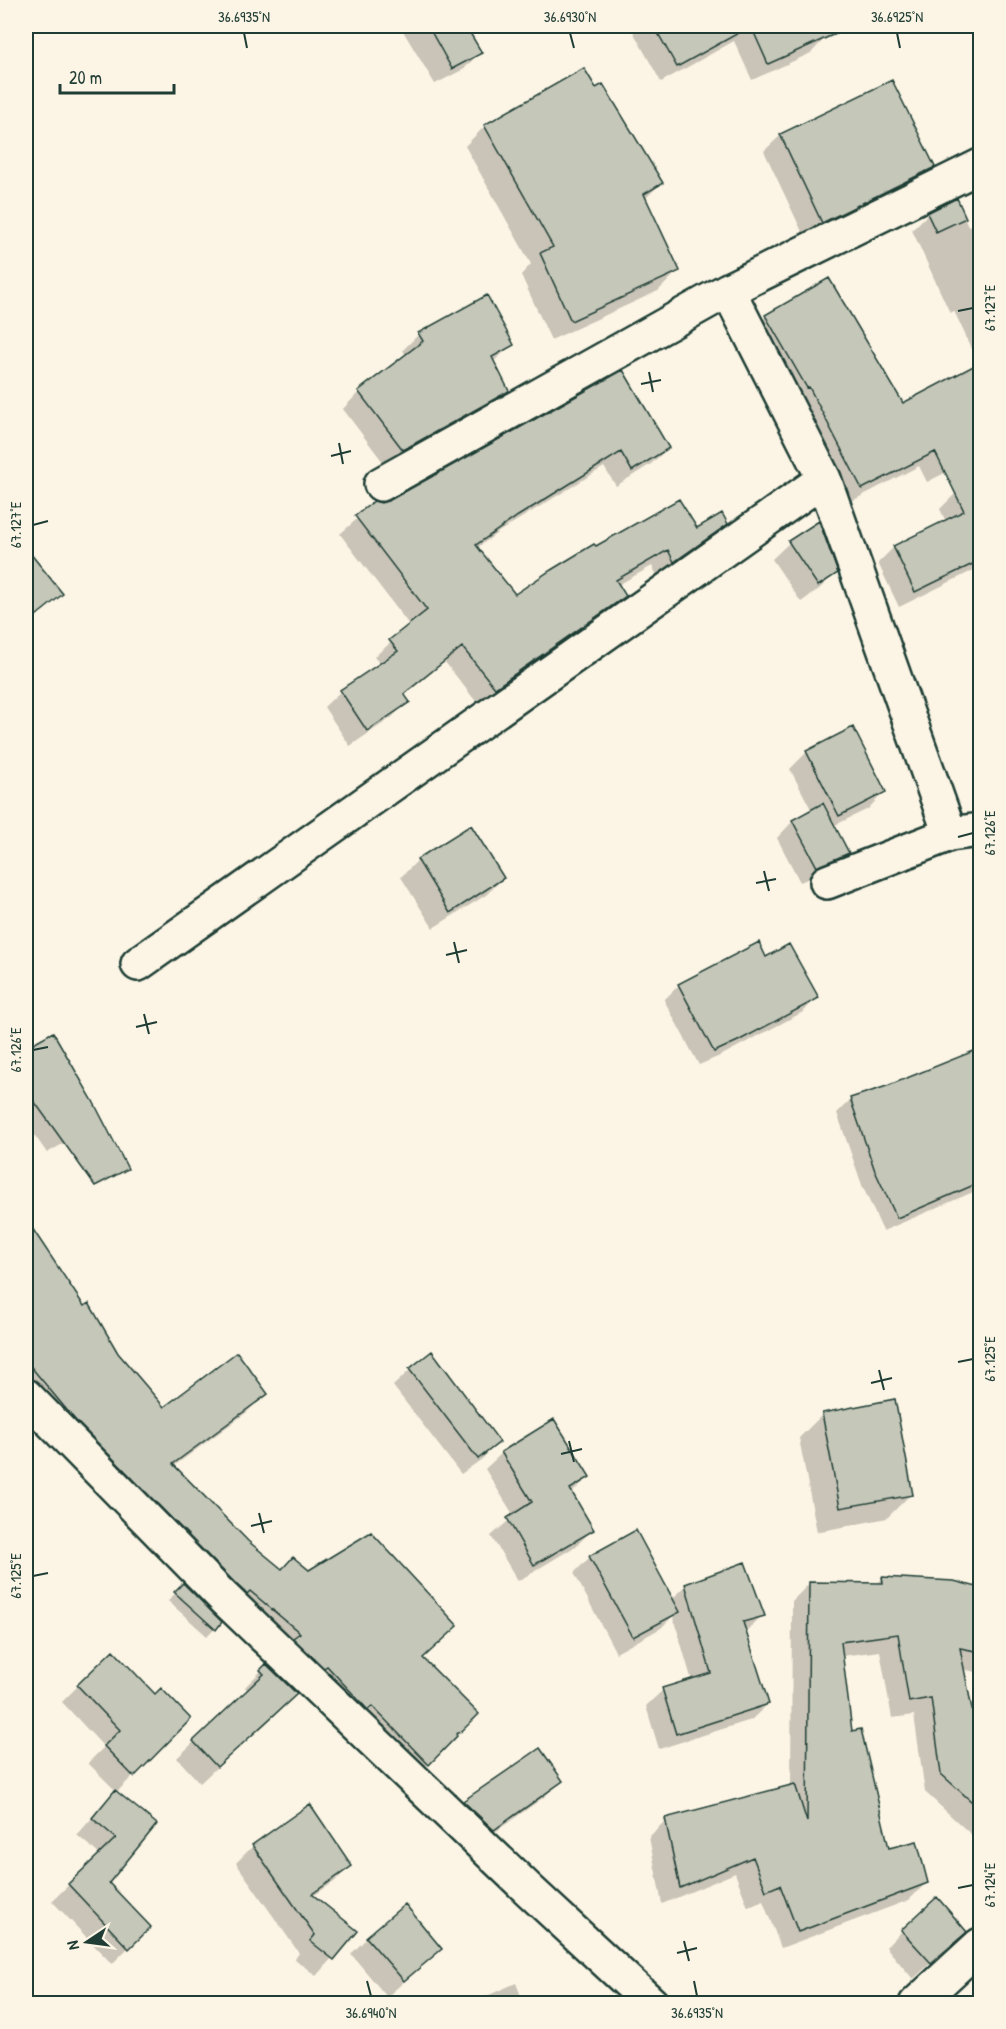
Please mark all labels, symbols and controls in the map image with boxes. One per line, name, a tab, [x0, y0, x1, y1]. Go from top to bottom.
text: 36.6935°N	[218, 6, 270, 27]
text: 36.6930°N	[544, 6, 596, 27]
text: 36.6925°N	[871, 6, 923, 27]
scale bar	[60, 57, 174, 95]
text: 20 m	[69, 65, 102, 90]
text: 67.127°E	[979, 284, 1000, 331]
text: 67.127°E	[5, 501, 26, 548]
text: 67.126°E	[979, 810, 1000, 856]
text: 67.126°E	[5, 1027, 26, 1073]
text: 67.125°E	[979, 1336, 1000, 1382]
text: 67.125°E	[5, 1553, 26, 1599]
text: 67.124°E	[979, 1862, 1000, 1907]
north arrow	[57, 1912, 117, 1972]
text: N	[61, 1938, 84, 1952]
text: 36.6940°N	[345, 2002, 397, 2023]
text: 36.6935°N	[671, 2002, 723, 2023]

